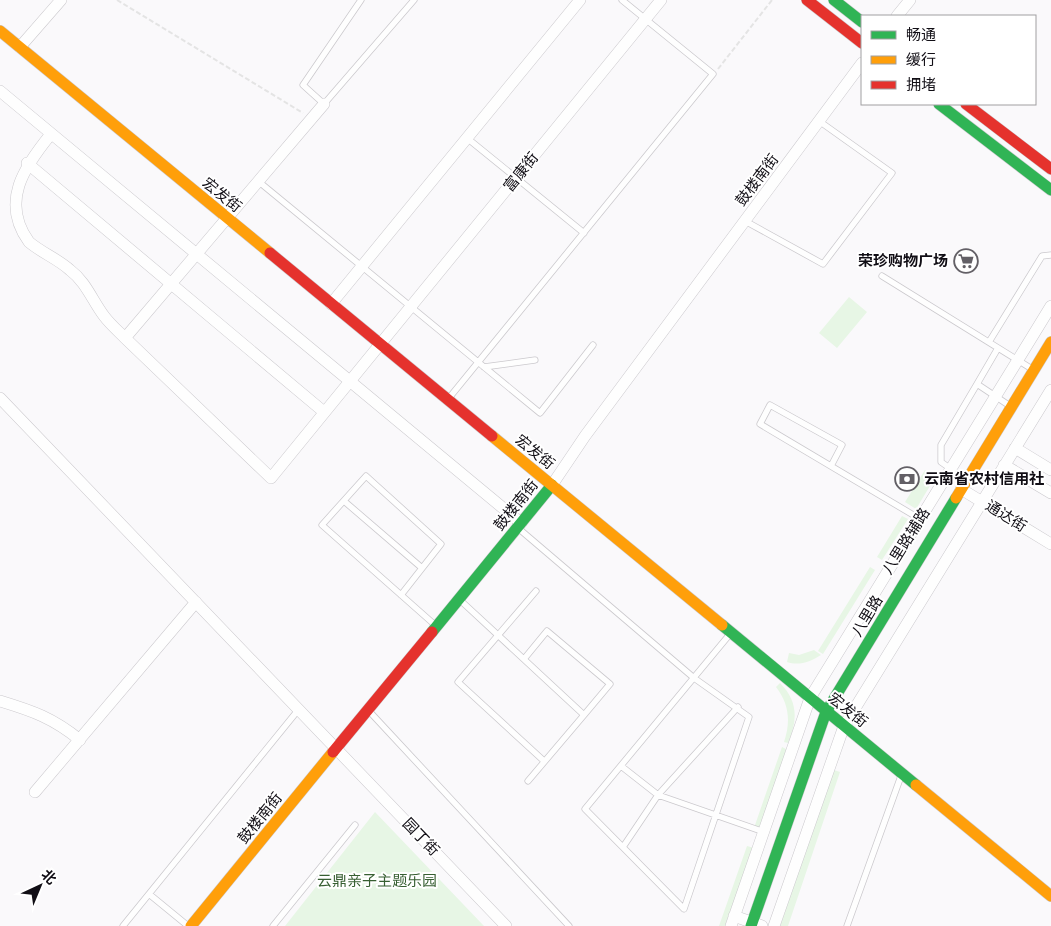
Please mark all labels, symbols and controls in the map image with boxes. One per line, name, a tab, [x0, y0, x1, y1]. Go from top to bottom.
legend	[861, 15, 1036, 105]
text: 畅通	[906, 26, 936, 44]
text: 缓行	[906, 51, 936, 69]
text: 拥堵	[906, 76, 936, 94]
street label: 富康街	[500, 149, 542, 195]
street label: 鼓楼南街	[732, 151, 782, 209]
street label: 宏发街	[199, 174, 245, 216]
supermarket icon: 荣珍购物广场	[953, 248, 979, 274]
place label: 荣珍购物广场	[858, 252, 948, 270]
street label: 宏发街	[512, 431, 558, 473]
bank icon: 云南省农村信用社	[894, 466, 920, 492]
place label: 云南省农村信用社	[924, 470, 1044, 488]
street label: 鼓楼南街	[490, 476, 542, 534]
street label: 通达街	[982, 496, 1030, 536]
street label: 八里路辅路	[878, 504, 934, 578]
street label: 八里路	[848, 592, 886, 640]
street label: 宏发街	[825, 689, 871, 731]
street label: 鼓楼南街	[234, 789, 286, 847]
street label: 园丁街	[399, 815, 443, 859]
north arrow	[15, 861, 65, 911]
text: 北	[38, 866, 60, 888]
park label: 云鼎亲子主题乐园	[317, 872, 437, 890]

